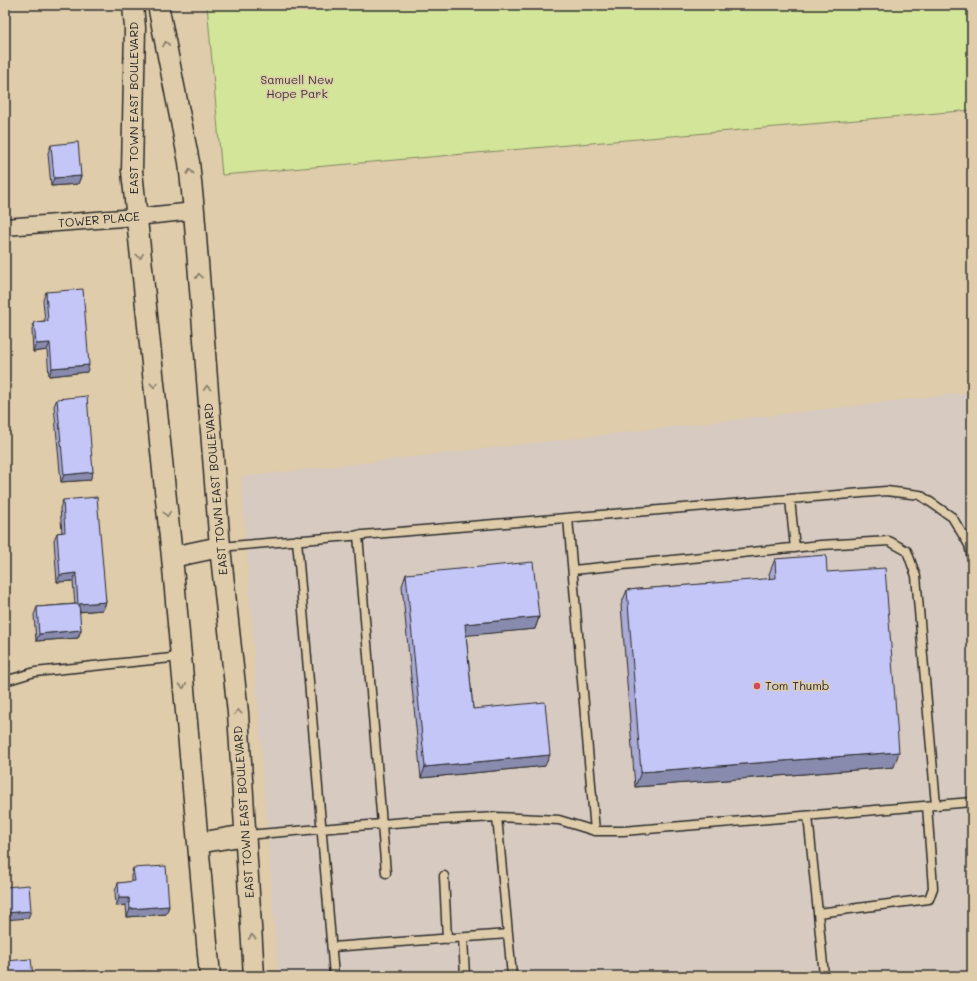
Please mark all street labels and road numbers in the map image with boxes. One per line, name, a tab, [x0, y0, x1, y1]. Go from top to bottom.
street label: EAST TOWN EAST BOULEVARD	[125, 22, 141, 194]
street label: TOWER PLACE	[57, 207, 140, 231]
street label: EAST TOWN EAST BOULEVARD	[200, 402, 230, 576]
street label: EAST TOWN EAST BOULEVARD	[229, 725, 257, 899]

